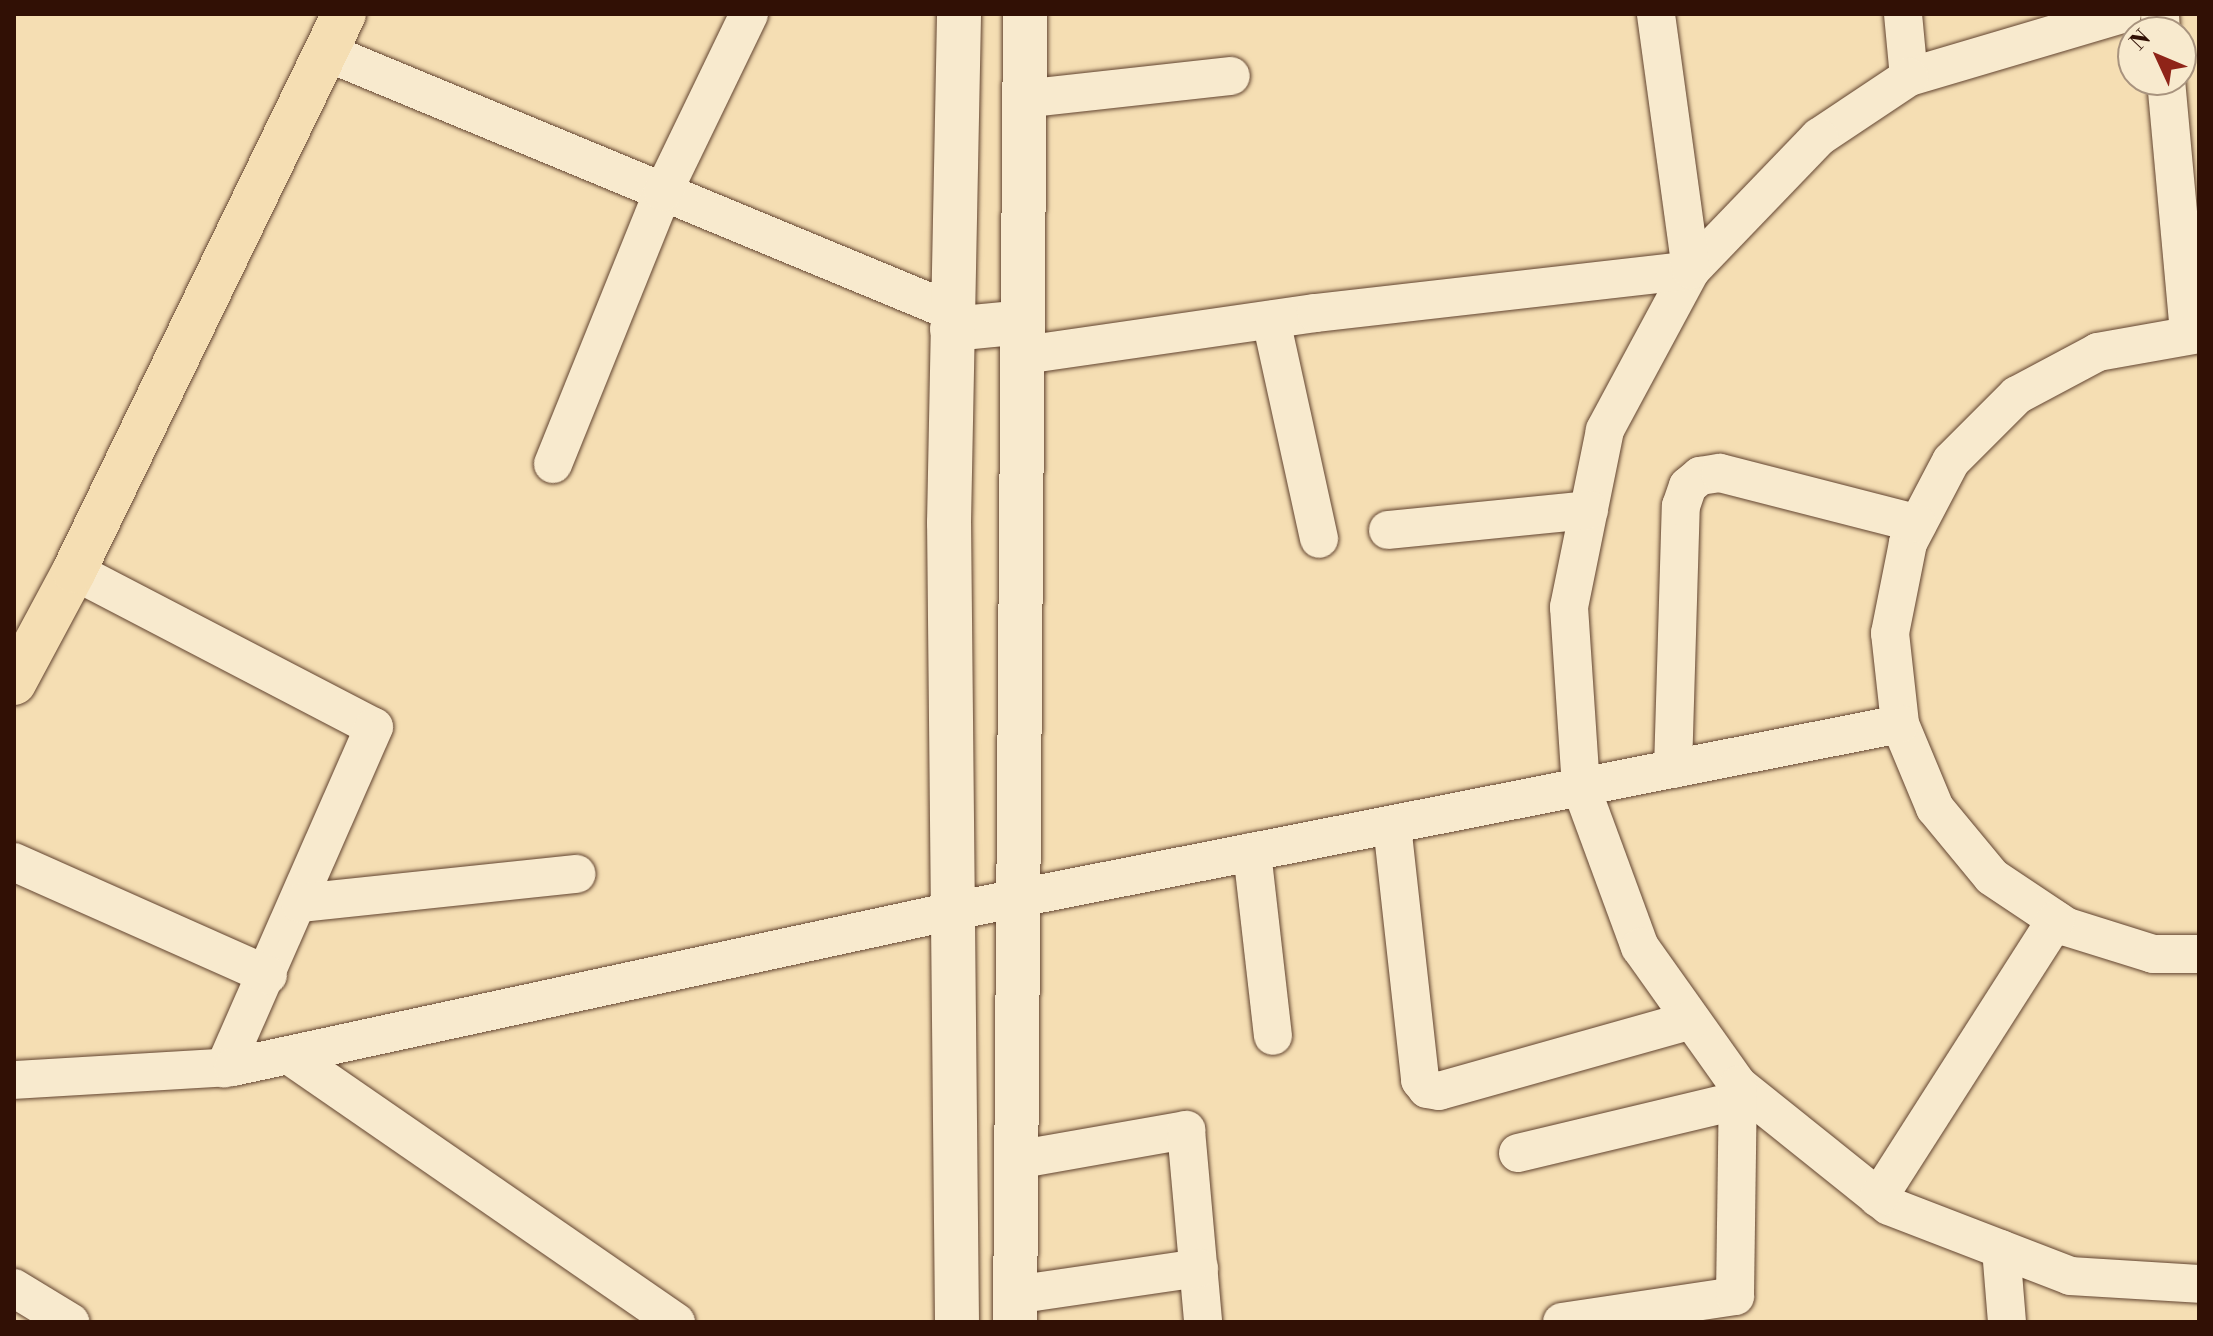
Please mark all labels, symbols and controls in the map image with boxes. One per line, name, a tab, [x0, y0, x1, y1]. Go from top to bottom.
north arrow	[2117, 16, 2197, 96]
text: N	[2125, 25, 2157, 56]

